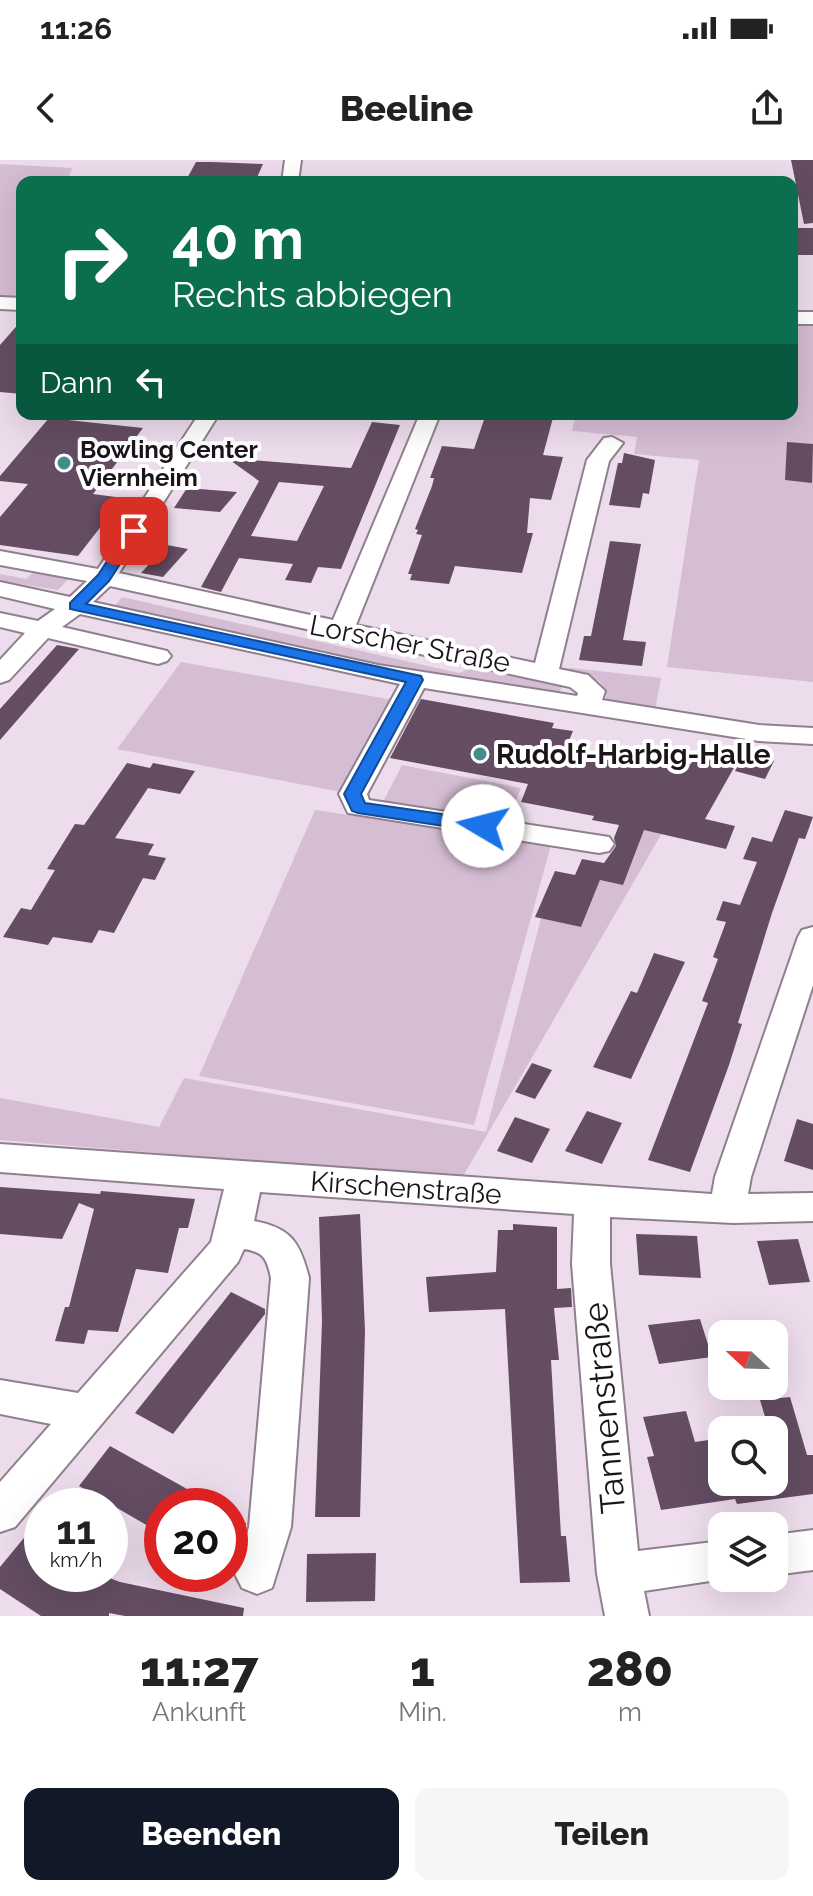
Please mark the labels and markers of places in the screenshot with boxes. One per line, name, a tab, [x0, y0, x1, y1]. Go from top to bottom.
place label: Bowling Center Viernheim	[80, 435, 258, 492]
marker: Bowling Center Viernheim	[55, 454, 73, 472]
pin	[100, 497, 168, 565]
place label: Rudolf-Harbig-Halle	[496, 738, 771, 771]
marker: Rudolf-Harbig-Halle	[471, 745, 489, 763]

